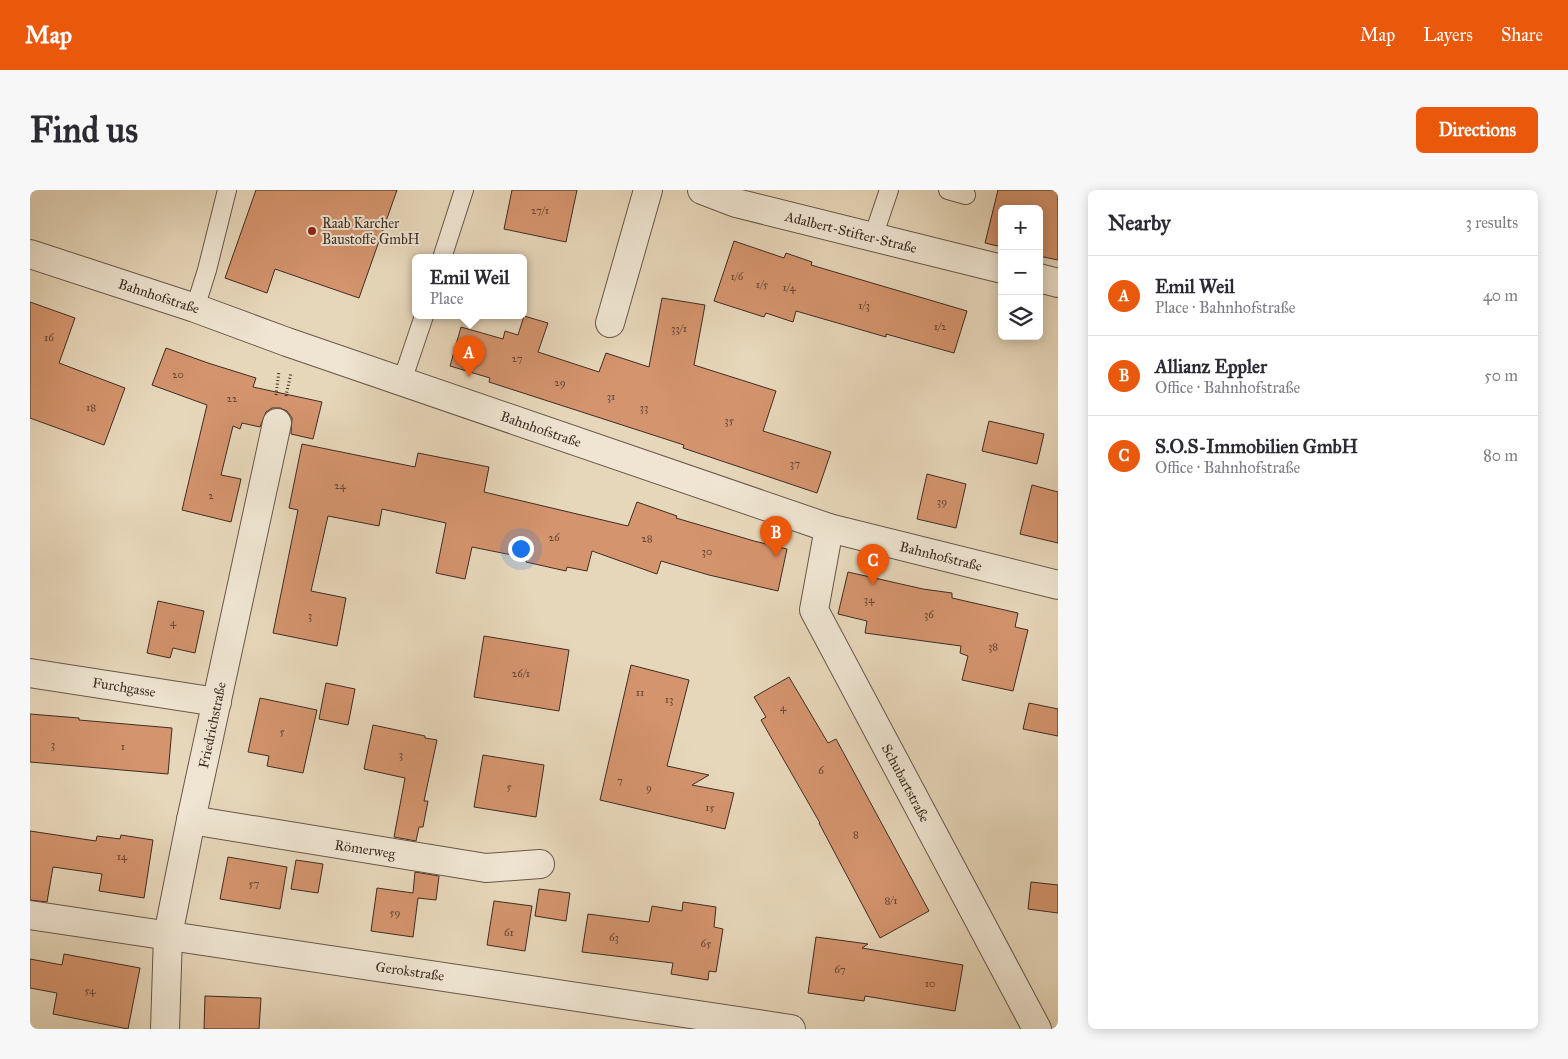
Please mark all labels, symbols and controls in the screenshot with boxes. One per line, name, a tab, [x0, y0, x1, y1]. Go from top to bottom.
text: Map	[25, 20, 72, 50]
text: Map	[1360, 24, 1395, 46]
text: Layers	[1423, 24, 1473, 46]
text: Share	[1501, 24, 1543, 46]
button: Directions	[1416, 107, 1538, 153]
text: Find us	[30, 109, 138, 152]
house number: 27/1	[531, 204, 549, 217]
map controls	[998, 205, 1043, 340]
button: +	[998, 205, 1043, 250]
street label: Adalbert-Stifter-Straße	[782, 208, 919, 257]
text: Nearby	[1108, 210, 1171, 236]
text: 3 results	[1465, 213, 1518, 232]
place label: Raab Karcher Baustoffe GmbH	[322, 215, 420, 248]
marker: Raab Karcher Baustoffe GmbH	[306, 225, 318, 237]
button: −	[998, 250, 1043, 295]
popup	[412, 254, 527, 319]
text: Emil Weil	[430, 266, 509, 289]
house number: 1/6	[731, 270, 744, 283]
street label: Bahnhofstraße	[116, 275, 202, 318]
text: Emil Weil	[1155, 275, 1235, 298]
house number: 1/5	[756, 278, 768, 291]
house number: 1/4	[782, 281, 796, 294]
text: A	[1119, 286, 1129, 305]
text: 40 m	[1483, 286, 1518, 305]
text: Place	[430, 289, 463, 308]
button: layers	[998, 295, 1043, 340]
text: Place · Bahnhofstraße	[1155, 298, 1296, 317]
house number: 1/3	[858, 299, 870, 312]
house number: 1/2	[934, 320, 947, 333]
house number: 33/1	[671, 322, 687, 335]
house number: 16	[44, 331, 54, 344]
pin: A	[453, 336, 485, 377]
house number: 27	[512, 352, 523, 365]
text: Allianz Eppler	[1155, 355, 1267, 378]
text: B	[1119, 366, 1129, 385]
text: 50 m	[1484, 366, 1518, 385]
house number: 20	[172, 368, 184, 381]
house number: 29	[554, 376, 566, 389]
text: Office · Bahnhofstraße	[1155, 378, 1300, 397]
house number: 31	[607, 390, 615, 403]
house number: 22	[227, 392, 238, 405]
house number: 18	[86, 401, 96, 414]
house number: 33	[640, 401, 648, 414]
street label: Bahnhofstraße	[498, 408, 584, 451]
house number: 35	[724, 414, 734, 427]
text: S.O.S-Immobilien GmbH	[1155, 435, 1358, 458]
text: C	[1119, 446, 1129, 465]
text: 80 m	[1483, 446, 1518, 465]
house number: 37	[790, 457, 800, 470]
text: Office · Bahnhofstraße	[1155, 458, 1300, 477]
house number: 24	[334, 479, 347, 492]
house number: 2	[208, 489, 214, 502]
house number: 39	[937, 495, 947, 508]
pin: B	[760, 516, 792, 557]
house number: 26	[548, 531, 560, 544]
house number: 28	[641, 532, 653, 545]
your location	[508, 536, 534, 562]
street label: Bahnhofstraße	[898, 538, 984, 575]
pin: C	[857, 544, 889, 585]
house number: 30	[702, 545, 712, 558]
house number: 34	[864, 593, 875, 606]
house number: 36	[924, 608, 934, 621]
house number: 3	[308, 609, 312, 622]
house number: 4	[170, 616, 177, 629]
house number: 38	[988, 640, 998, 653]
house number: 26/1	[512, 667, 530, 680]
street label: Furchgasse	[91, 674, 157, 701]
street label: Friedrichstraße	[195, 680, 230, 770]
house number: 11	[636, 686, 644, 699]
house number: 13	[665, 693, 673, 706]
house number: 4	[780, 701, 787, 714]
house number: 5	[279, 725, 285, 738]
house number: 3	[51, 738, 55, 751]
house number: 1	[121, 740, 125, 753]
street label: Schubartstraße	[878, 741, 933, 825]
house number: 3	[399, 748, 403, 761]
house number: 6	[818, 764, 824, 777]
house number: 7	[617, 774, 623, 787]
house number: 5	[506, 780, 512, 793]
house number: 9	[646, 781, 652, 794]
house number: 15	[705, 801, 715, 814]
house number: 8	[853, 828, 859, 841]
street label: Römerweg	[333, 836, 397, 863]
house number: 14	[117, 850, 128, 863]
house number: 57	[249, 877, 260, 890]
house number: 8/1	[884, 894, 898, 907]
house number: 59	[389, 906, 401, 919]
house number: 61	[504, 926, 514, 939]
house number: 63	[609, 931, 619, 944]
house number: 65	[701, 937, 711, 950]
street label: Gerokstraße	[375, 958, 446, 985]
house number: 67	[834, 963, 846, 976]
house number: 10	[925, 977, 935, 990]
house number: 54	[85, 984, 96, 997]

